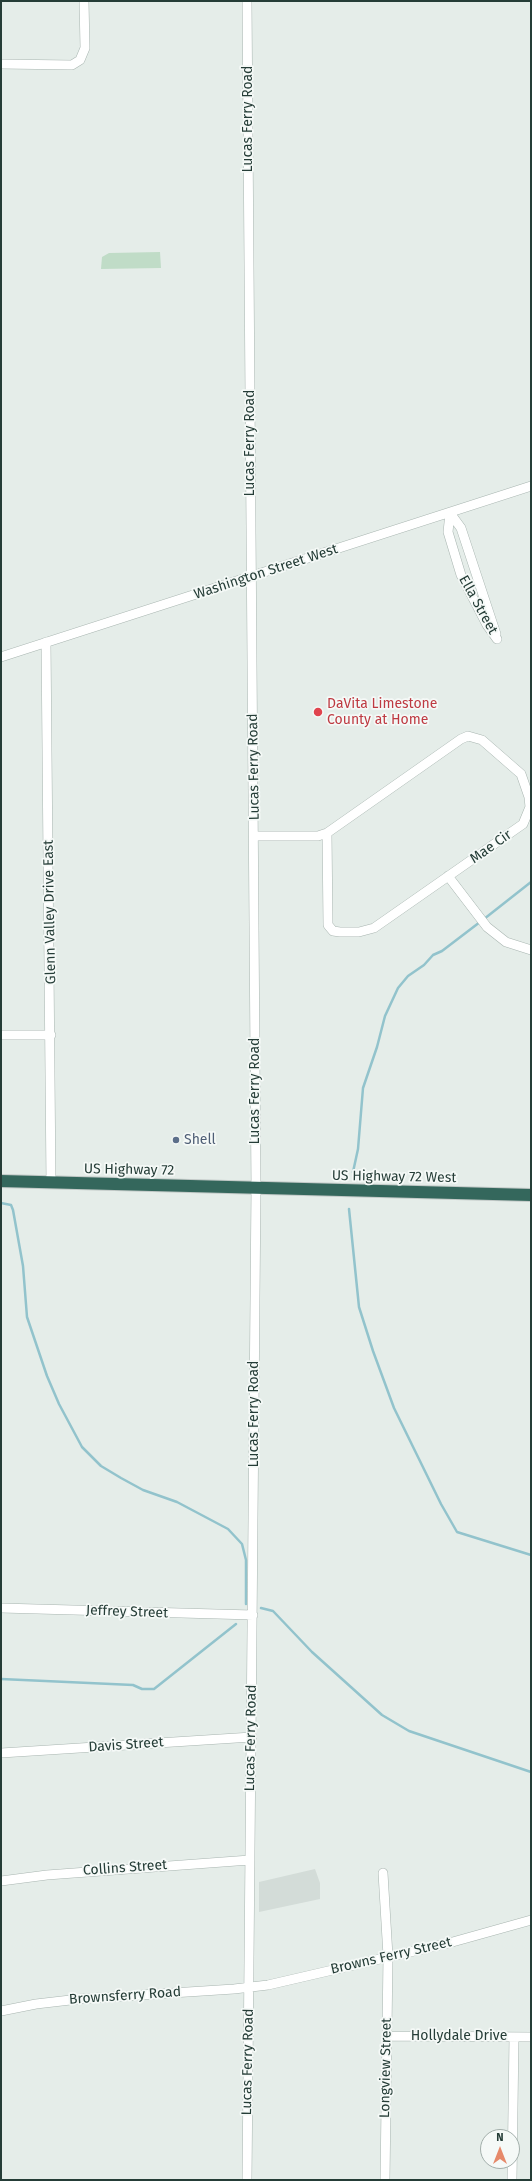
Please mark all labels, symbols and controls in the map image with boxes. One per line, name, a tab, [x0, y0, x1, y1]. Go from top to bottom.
street label: Lucas Ferry Road	[240, 66, 256, 172]
street label: Lucas Ferry Road	[242, 390, 258, 496]
street label: Washington Street West	[192, 541, 340, 603]
street label: Ella Street	[455, 573, 501, 637]
place label: DaVita Limestone County at Home	[327, 696, 437, 728]
marker: DaVita Limestone County at Home	[312, 706, 324, 718]
street label: Lucas Ferry Road	[245, 713, 263, 821]
street label: Mae Cir	[467, 827, 515, 867]
street label: Glenn Valley Drive East	[40, 840, 60, 984]
street label: Lucas Ferry Road	[247, 1038, 263, 1144]
place label: Shell	[184, 1132, 216, 1148]
marker: Shell	[171, 1135, 181, 1145]
street label: US Highway 72	[84, 1161, 174, 1179]
street label: US Highway 72 West	[332, 1168, 456, 1186]
street label: Lucas Ferry Road	[246, 1361, 262, 1467]
street label: Jeffrey Street	[86, 1602, 168, 1622]
street label: Lucas Ferry Road	[242, 1684, 260, 1792]
street label: Davis Street	[88, 1734, 164, 1756]
street label: Collins Street	[82, 1857, 168, 1879]
street label: Browns Ferry Street	[329, 1934, 453, 1978]
street label: Brownsferry Road	[68, 1984, 182, 2008]
street label: Lucas Ferry Road	[239, 2008, 257, 2116]
street label: Longview Street	[377, 2018, 395, 2118]
street label: Hollydale Drive	[411, 2028, 507, 2044]
north arrow	[480, 2129, 520, 2169]
text: N	[496, 2131, 504, 2144]

